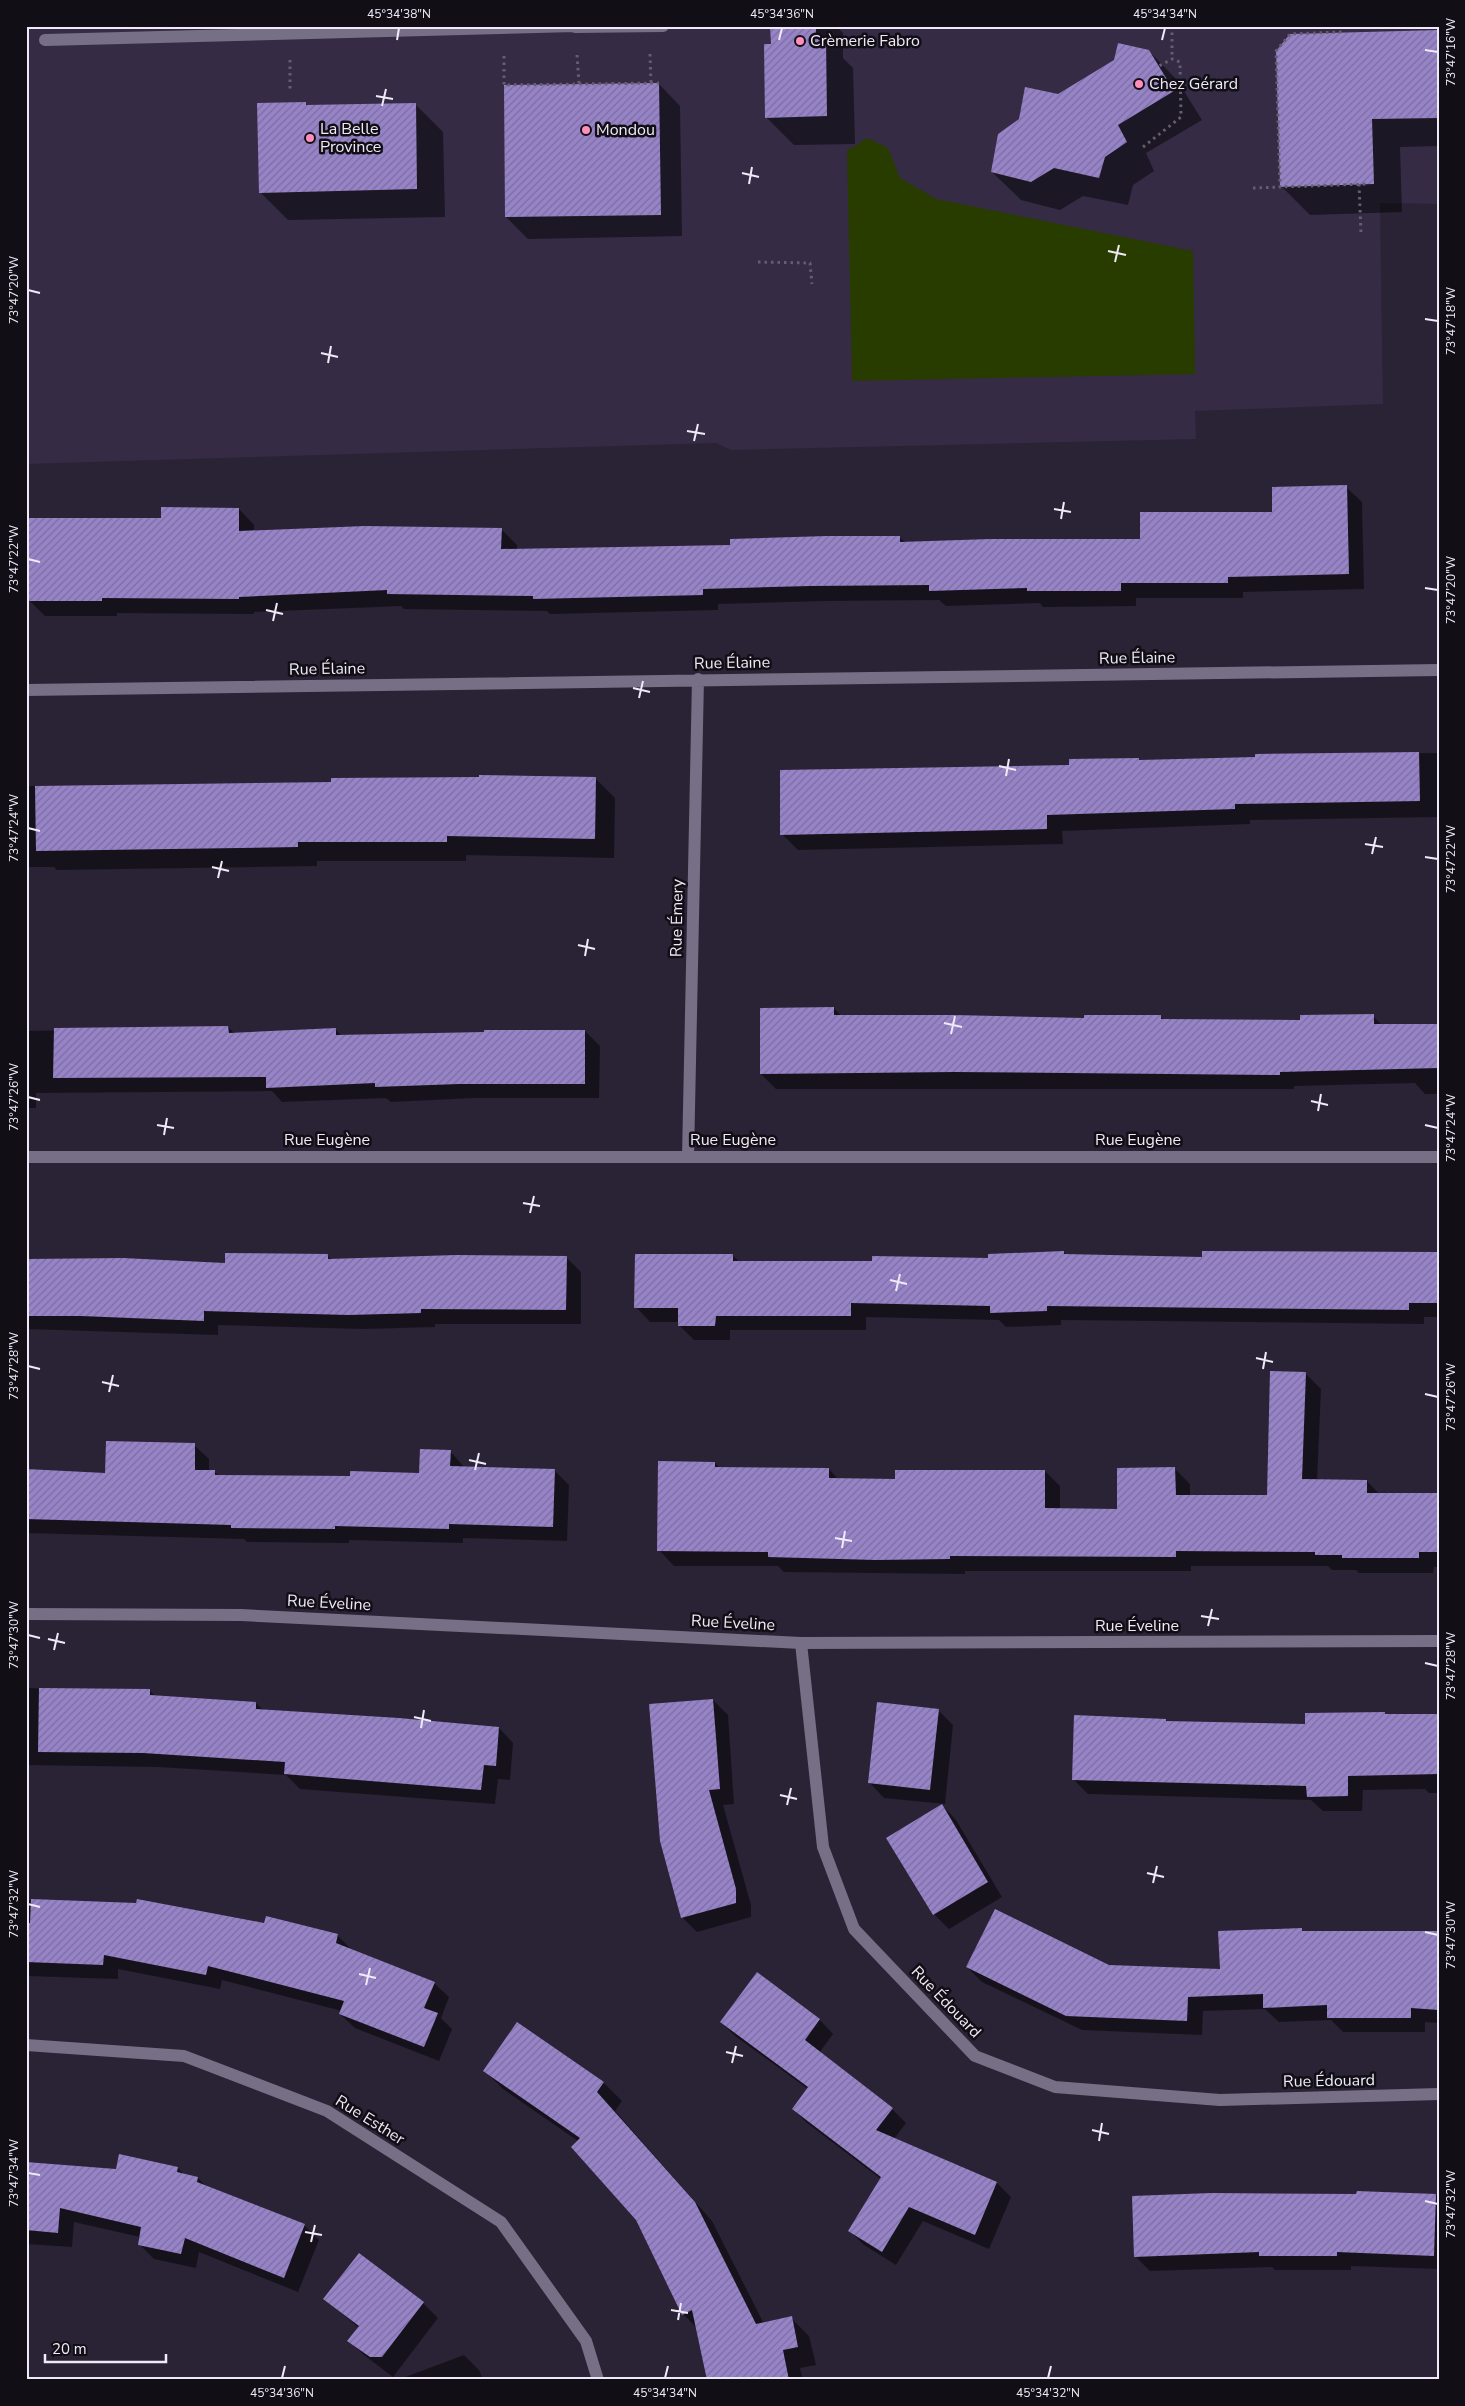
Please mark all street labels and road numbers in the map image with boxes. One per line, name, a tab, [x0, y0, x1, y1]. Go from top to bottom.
street label: Rue Élaine	[1099, 646, 1175, 670]
street label: Rue Élaine	[694, 651, 770, 675]
street label: Rue Élaine	[289, 657, 365, 681]
street label: Rue Émery	[665, 878, 689, 957]
street label: Rue Eugène	[284, 1129, 370, 1151]
street label: Rue Eugène	[690, 1129, 776, 1151]
street label: Rue Eugène	[1095, 1129, 1181, 1151]
street label: Rue Éveline	[286, 1590, 372, 1616]
street label: Rue Éveline	[690, 1610, 776, 1636]
street label: Rue Éveline	[1095, 1615, 1179, 1637]
street label: Rue Édouard	[906, 1961, 986, 2043]
street label: Rue Édouard	[1283, 2069, 1375, 2093]
street label: Rue Esther	[331, 2090, 409, 2150]

